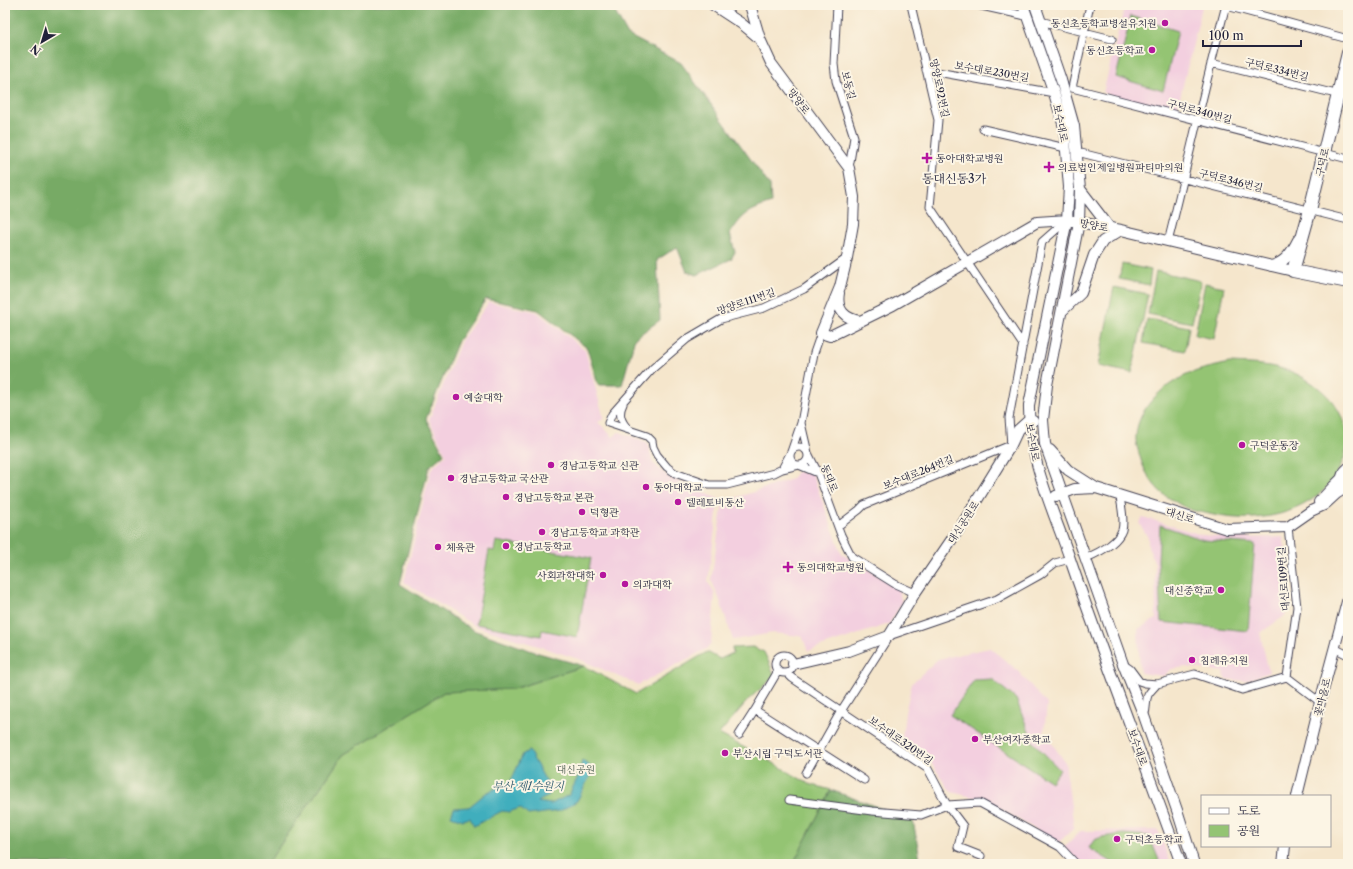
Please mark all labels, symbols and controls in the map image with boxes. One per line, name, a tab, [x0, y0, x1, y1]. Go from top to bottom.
place label: 동신초등학교병설유치원	[1051, 17, 1157, 30]
marker: 동신초등학교병설유치원	[1160, 18, 1170, 28]
north arrow	[22, 22, 62, 62]
scale bar	[1203, 22, 1301, 48]
text: 100 m	[1209, 28, 1244, 43]
text: N	[27, 41, 44, 58]
place label: 동신초등학교	[1086, 44, 1144, 57]
marker: 동신초등학교	[1147, 45, 1157, 55]
street label: 구덕로334번길	[1244, 55, 1310, 84]
street label: 망양로92번길	[927, 57, 952, 119]
street label: 보수대로230번길	[954, 59, 1030, 84]
street label: 보동길	[839, 69, 858, 101]
street label: 망양로	[785, 86, 813, 117]
street label: 구덕로340번길	[1166, 97, 1233, 126]
street label: 보수대로	[1050, 103, 1071, 144]
street label: 구덕로	[1313, 146, 1332, 178]
marker: 동아대학교병원	[921, 152, 933, 164]
place label: 동아대학교병원	[936, 152, 1004, 165]
marker: 의료법인제일병원파티마의원	[1043, 161, 1055, 173]
place label: 의료법인제일병원파티마의원	[1058, 161, 1184, 174]
street label: 구덕로346번길	[1198, 166, 1264, 195]
district label: 동대신동3가	[922, 171, 987, 186]
street label: 망양로	[1078, 216, 1110, 235]
street label: 망양로111번길	[715, 285, 777, 318]
place label: 예술대학	[464, 391, 503, 404]
marker: 예술대학	[451, 392, 461, 402]
street label: 보수대로	[1023, 422, 1042, 463]
place label: 구덕운동장	[1250, 439, 1299, 452]
marker: 구덕운동장	[1237, 440, 1247, 450]
street label: 보수대로264번길	[881, 452, 956, 493]
place label: 경남고등학교 신관	[559, 459, 639, 472]
marker: 경남고등학교 신관	[546, 460, 556, 470]
street label: 동대로	[818, 462, 841, 494]
place label: 경남고등학교 국산관	[459, 472, 549, 485]
marker: 경남고등학교 국산관	[446, 473, 456, 483]
place label: 동아대학교	[654, 481, 703, 494]
marker: 동아대학교	[641, 482, 651, 492]
place label: 경남고등학교 본관	[514, 491, 594, 504]
marker: 경남고등학교 본관	[501, 492, 511, 502]
place label: 텔레토비동산	[686, 496, 744, 509]
marker: 텔레토비동산	[673, 497, 683, 507]
street label: 대신공원로	[945, 498, 982, 546]
street label: 대신로	[1164, 505, 1196, 526]
place label: 덕형관	[590, 506, 619, 519]
marker: 덕형관	[577, 507, 587, 517]
place label: 경남고등학교 과학관	[550, 526, 640, 539]
marker: 경남고등학교 과학관	[537, 527, 547, 537]
place label: 경남고등학교	[514, 540, 572, 553]
place label: 체육관	[446, 541, 475, 554]
marker: 경남고등학교	[501, 541, 511, 551]
marker: 체육관	[433, 542, 443, 552]
street label: 대신로109번길	[1275, 546, 1292, 612]
marker: 동의대학교병원	[782, 561, 794, 573]
place label: 동의대학교병원	[797, 561, 865, 574]
place label: 사회과학대학	[537, 569, 595, 582]
marker: 사회과학대학	[598, 570, 608, 580]
place label: 의과대학	[633, 578, 672, 591]
marker: 의과대학	[620, 579, 630, 589]
place label: 대신중학교	[1165, 584, 1213, 597]
marker: 대신중학교	[1216, 585, 1226, 595]
place label: 침례유치원	[1200, 654, 1248, 667]
marker: 침례유치원	[1187, 655, 1197, 665]
street label: 꽃마을로	[1312, 676, 1334, 717]
street label: 보수대로320번길	[866, 713, 935, 767]
street label: 보수대로	[1125, 727, 1150, 768]
place label: 부산여자중학교	[983, 733, 1051, 746]
marker: 부산여자중학교	[970, 734, 980, 744]
place label: 부산시립 구덕도서관	[733, 747, 823, 760]
marker: 부산시립 구덕도서관	[720, 748, 730, 758]
park label: 대신공원	[557, 763, 595, 776]
water label: 부산 제1수원지	[492, 779, 565, 793]
legend	[1201, 795, 1331, 847]
text: 도로	[1237, 803, 1261, 818]
text: 공원	[1237, 823, 1260, 838]
place label: 구덕초등학교	[1125, 833, 1183, 846]
marker: 구덕초등학교	[1112, 834, 1122, 844]

